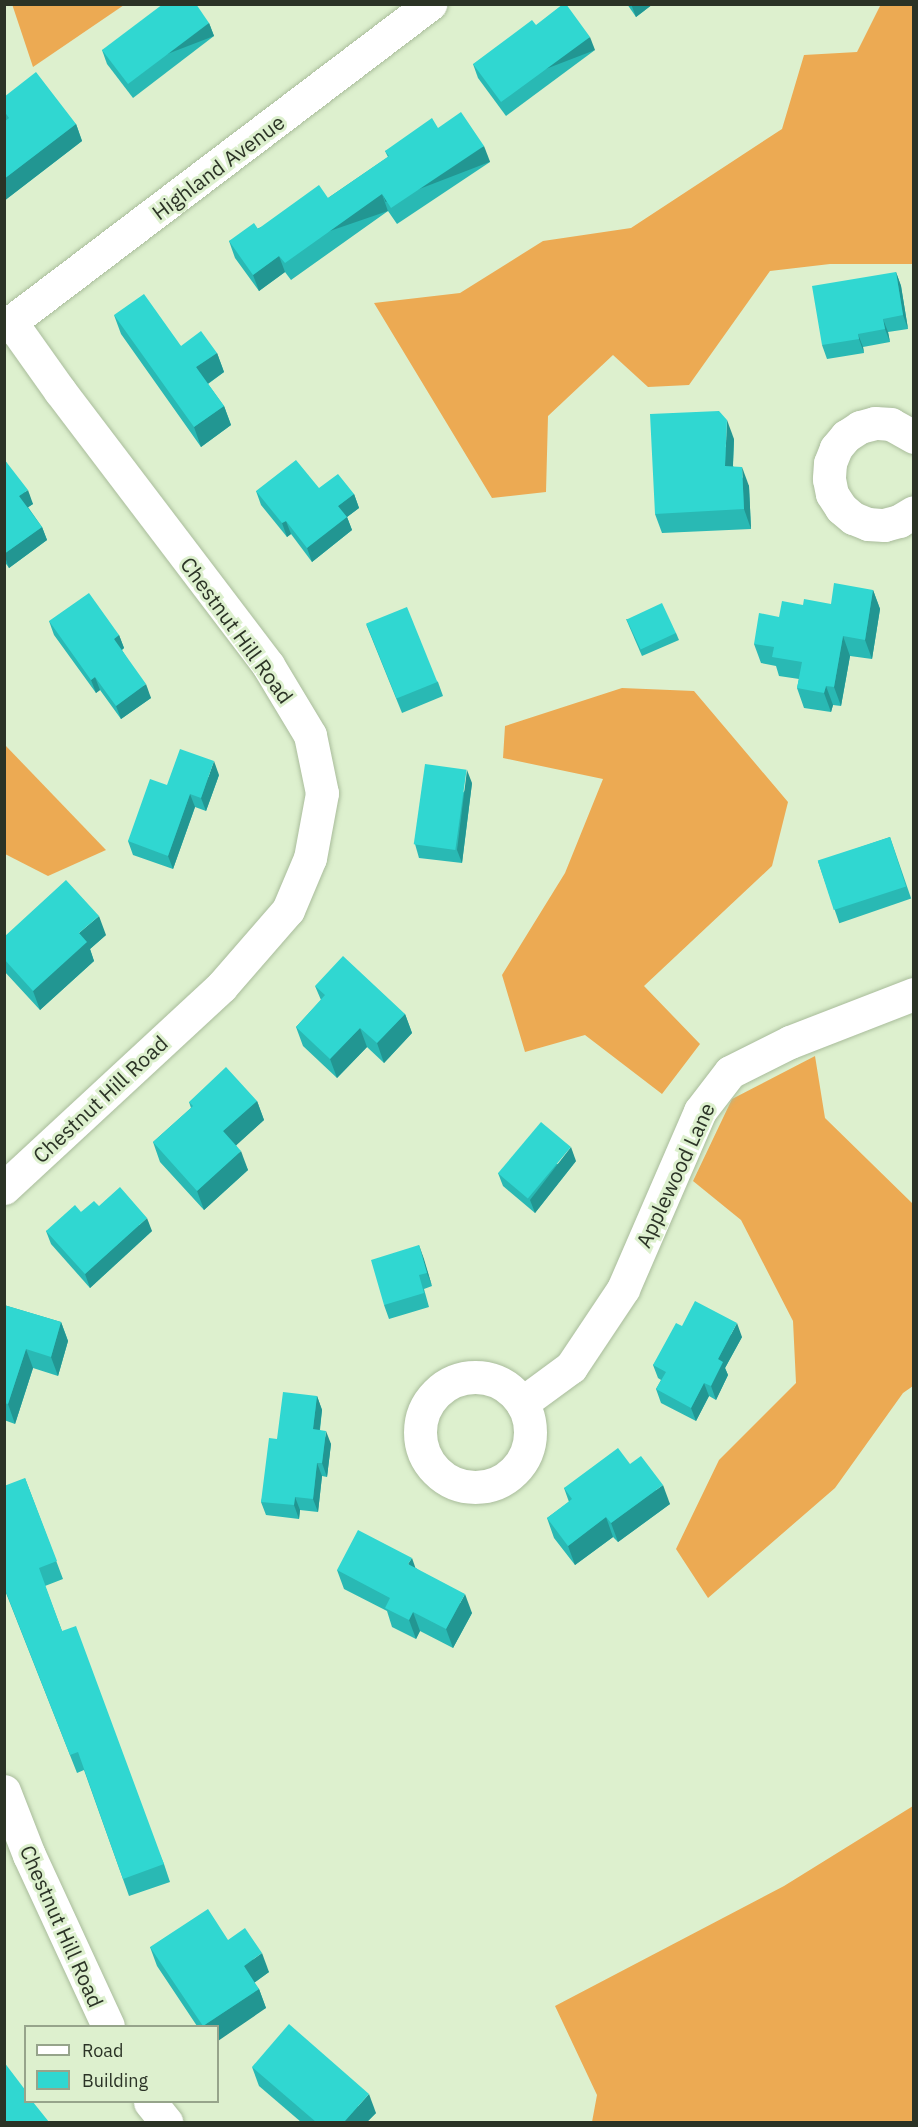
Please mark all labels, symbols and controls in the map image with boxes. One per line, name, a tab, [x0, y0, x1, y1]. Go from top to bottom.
street label: Highland Avenue	[147, 109, 289, 225]
street label: Chestnut Hill Road	[175, 552, 299, 708]
street label: Chestnut Hill Road	[27, 1030, 173, 1168]
street label: Applewood Lane	[630, 1099, 720, 1251]
street label: Chestnut Hill Road	[15, 1841, 109, 2011]
legend	[24, 2025, 219, 2103]
text: Road	[82, 2039, 123, 2062]
text: Building	[82, 2069, 148, 2092]

